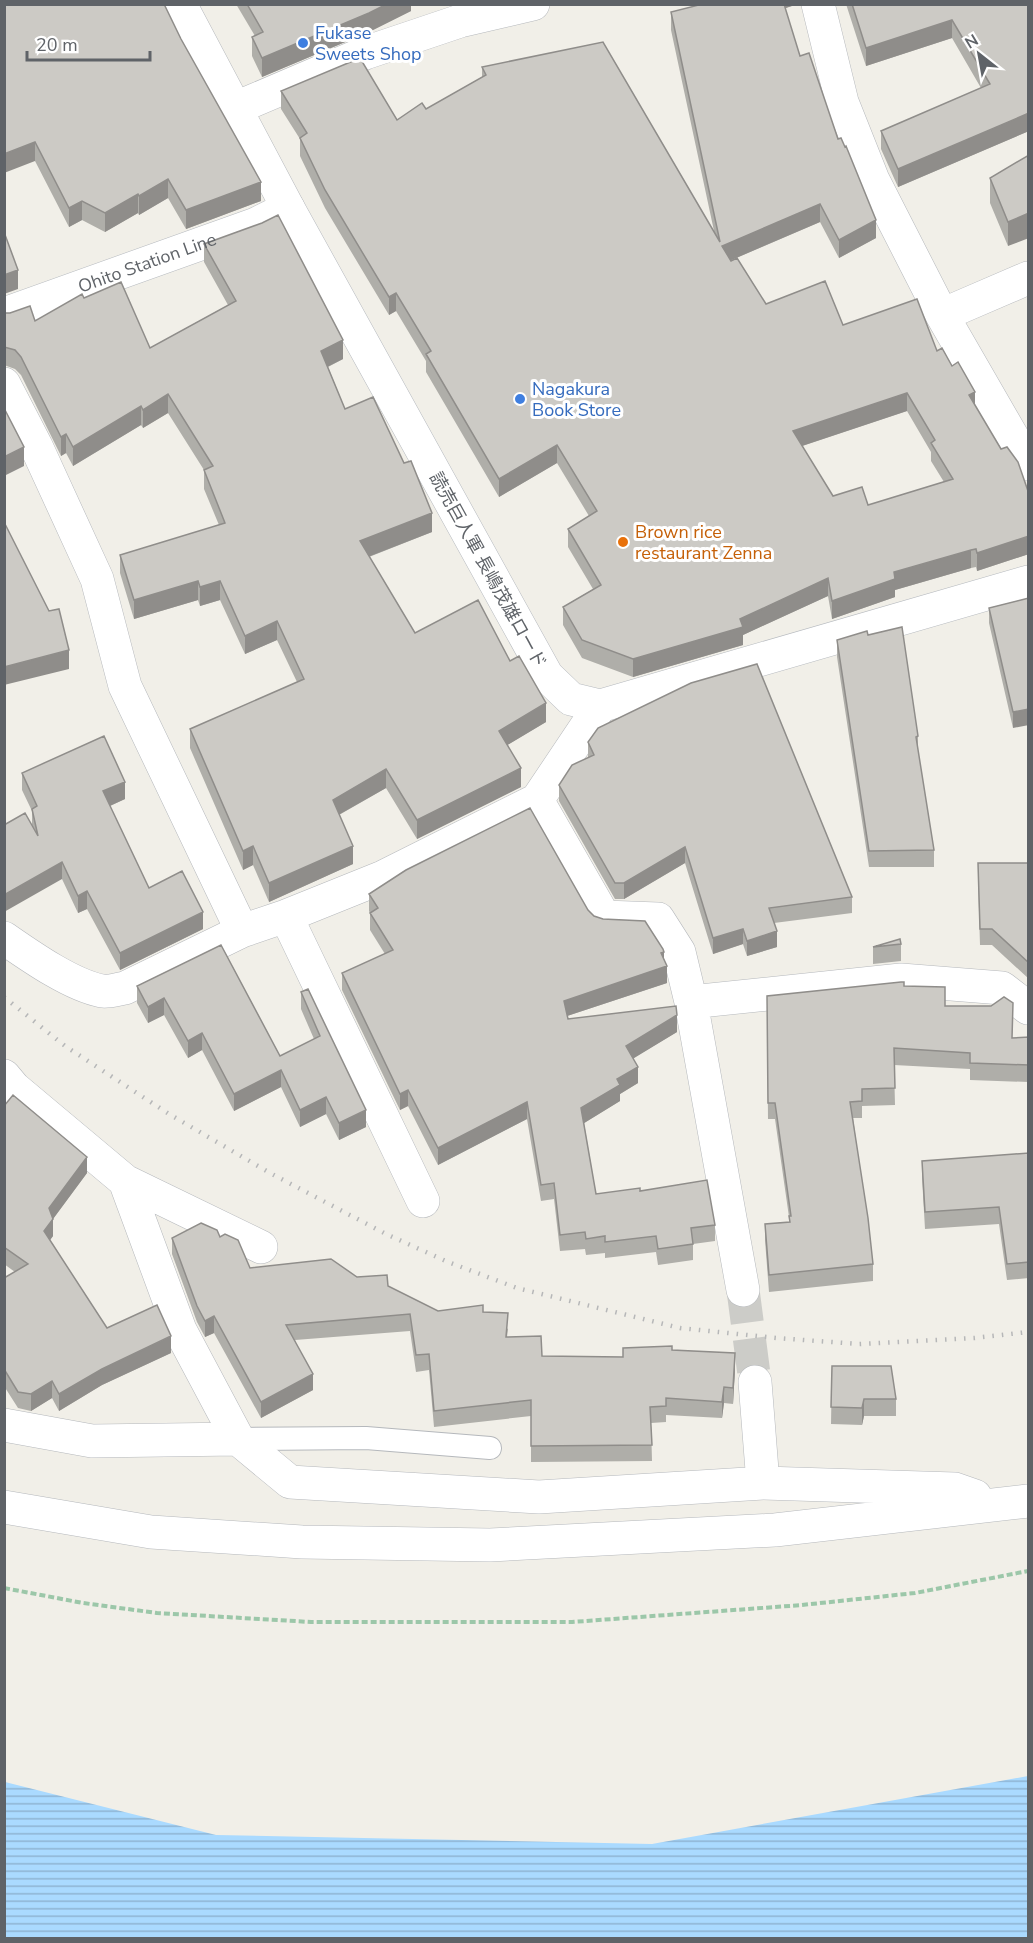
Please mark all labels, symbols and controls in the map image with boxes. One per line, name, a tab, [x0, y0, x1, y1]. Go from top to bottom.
place label: Fukase Sweets Shop	[315, 21, 421, 66]
scale bar	[27, 24, 150, 62]
north arrow	[949, 24, 1009, 84]
text: N	[961, 29, 983, 55]
text: 20 m	[36, 33, 78, 57]
marker: Fukase Sweets Shop	[296, 36, 310, 50]
street label: Ohito Station Line	[75, 227, 220, 299]
place label: Nagakura Book Store	[532, 377, 621, 422]
marker: Nagakura Book Store	[513, 392, 527, 406]
street label: 読売巨人軍 長嶋茂雄ロード	[424, 468, 552, 672]
place label: Brown rice restaurant Zenna	[635, 520, 772, 565]
marker: Brown rice restaurant Zenna	[616, 535, 630, 549]

